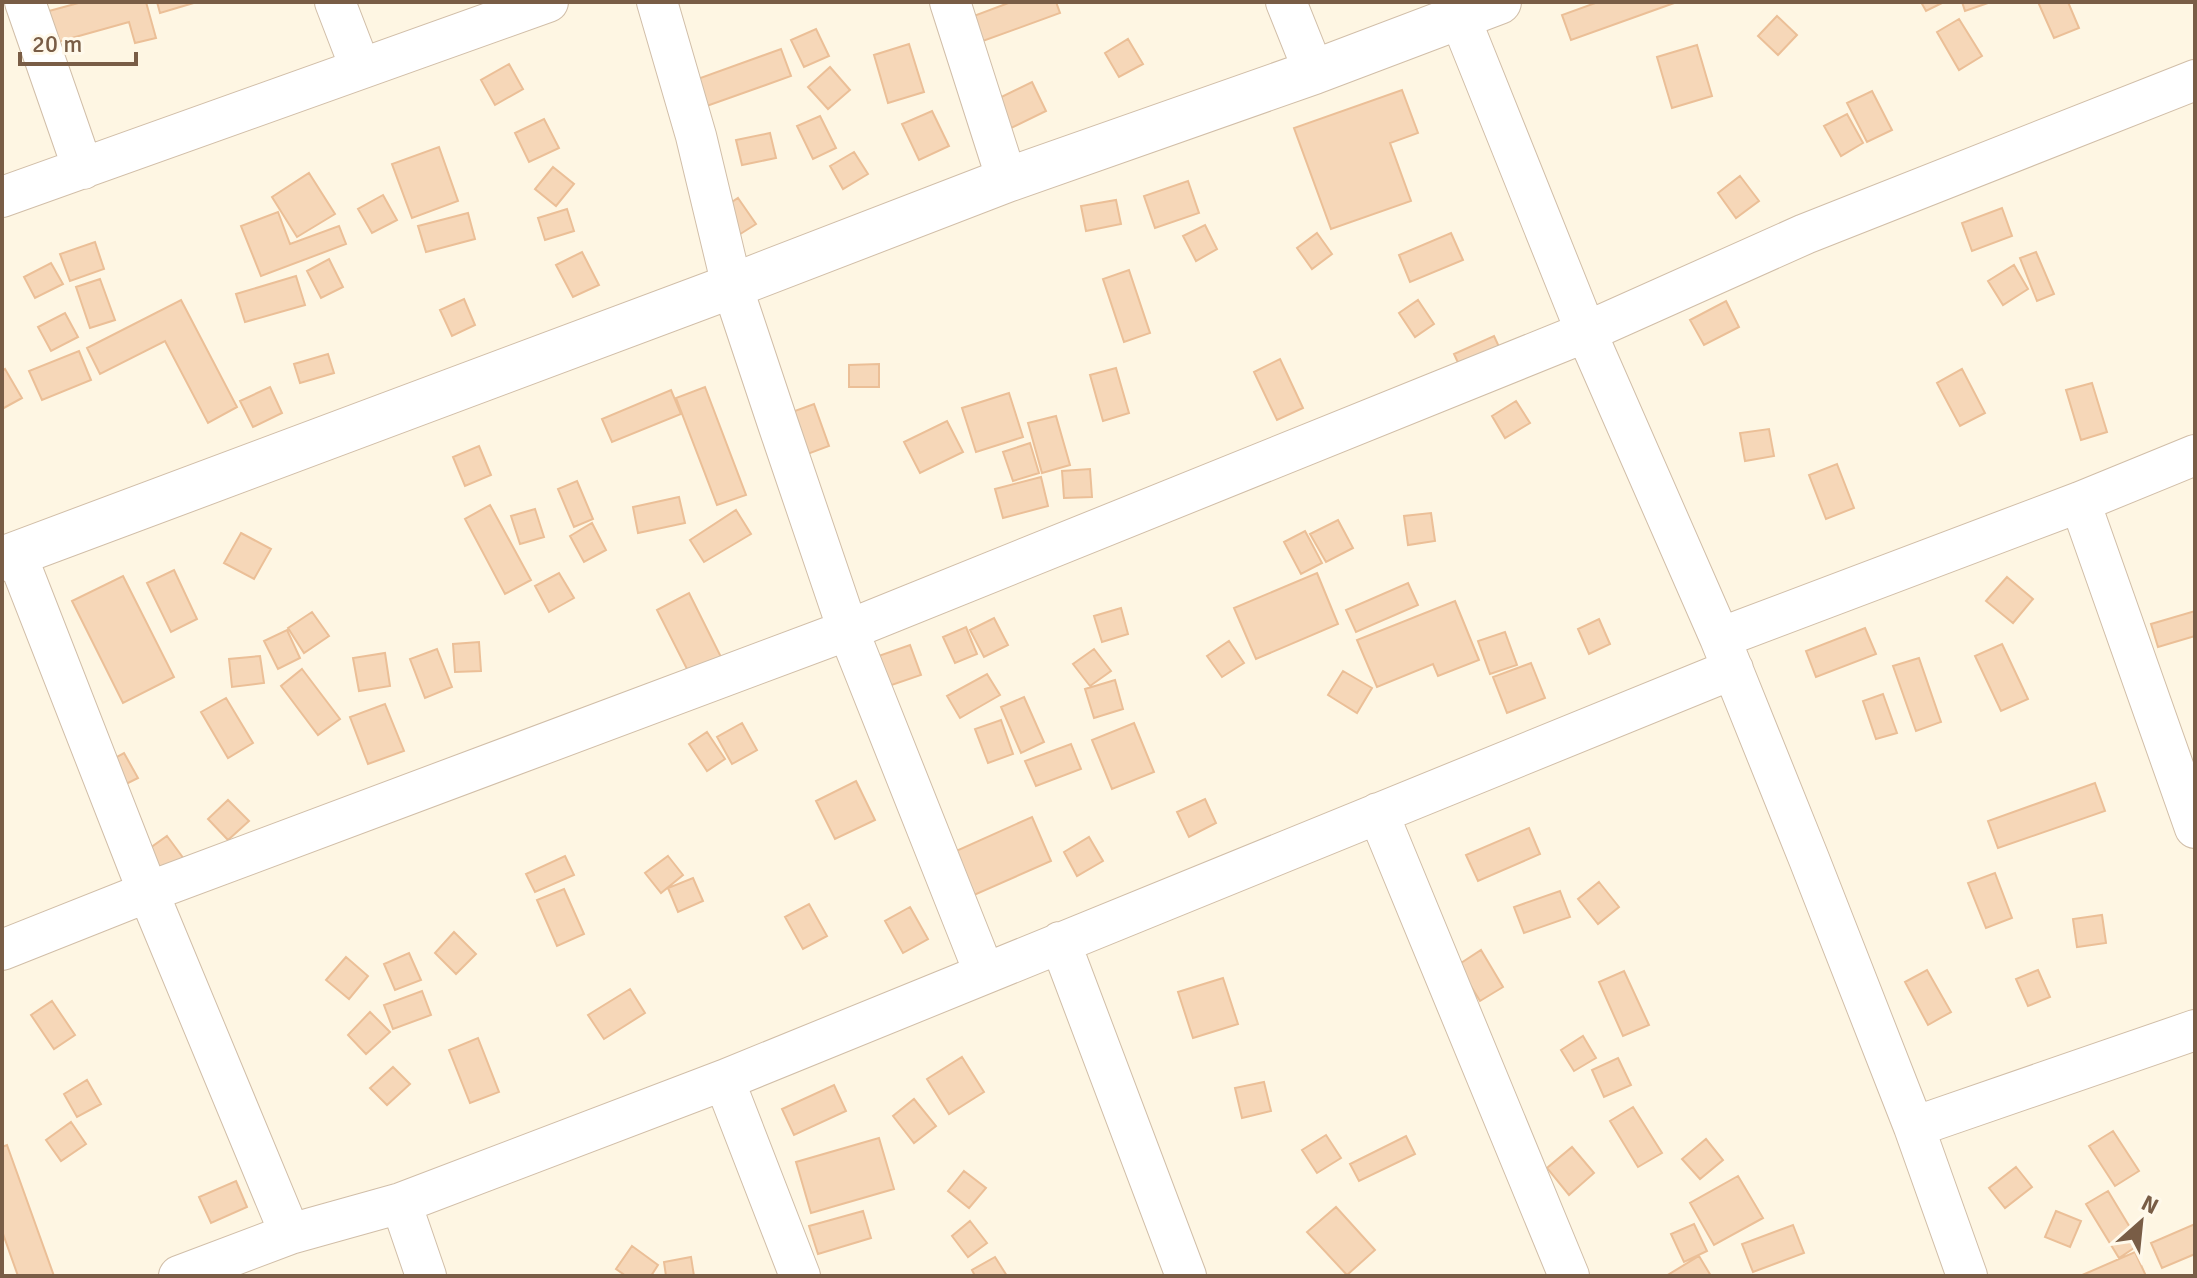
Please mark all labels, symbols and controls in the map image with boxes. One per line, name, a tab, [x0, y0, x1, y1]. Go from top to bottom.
scale bar	[20, 16, 136, 66]
text: 20 m	[32, 29, 82, 59]
north arrow	[2101, 1182, 2181, 1262]
text: N	[2137, 1189, 2163, 1220]

